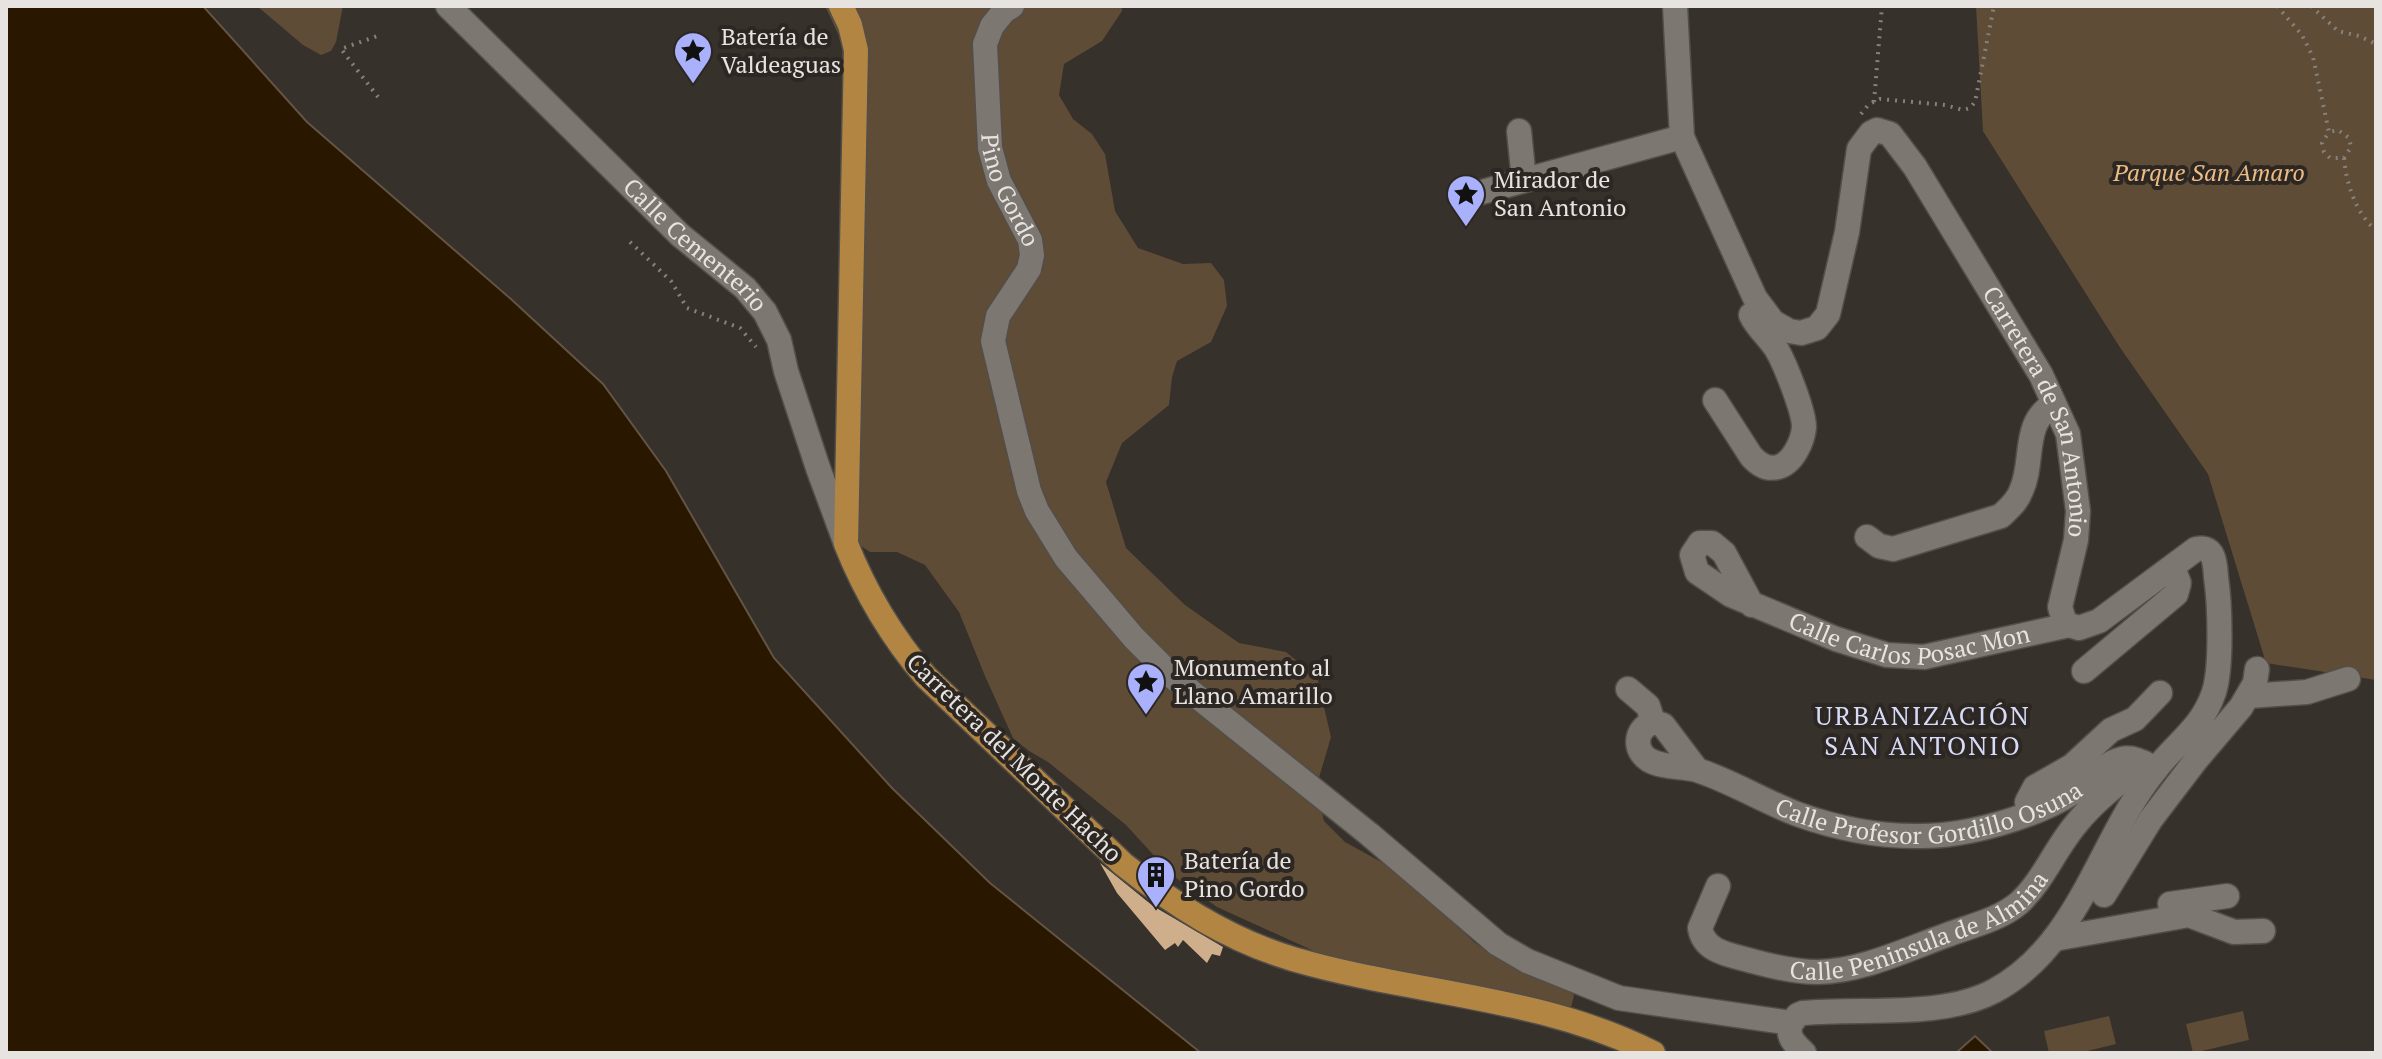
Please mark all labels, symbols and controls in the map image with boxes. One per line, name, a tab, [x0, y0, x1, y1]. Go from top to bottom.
place label: Batería de Valdeaguas	[721, 20, 841, 80]
place icon: Batería de Valdeaguas	[672, 30, 714, 85]
street label: Pino Gordo	[974, 133, 1048, 252]
park label: Parque San Amaro	[2112, 156, 2305, 188]
place label: Mirador de San Antonio	[1494, 163, 1626, 223]
street label: Calle Cementerio	[617, 171, 775, 318]
place icon: Mirador de San Antonio	[1445, 173, 1487, 228]
street label: Carretera de San Antonio	[1976, 280, 2096, 539]
street label: Calle Carlos Posac Mon	[1784, 604, 2033, 672]
street label: Carretera del Monte Hacho	[900, 646, 1129, 869]
place label: Monumento al Llano Amarillo	[1174, 651, 1333, 711]
place icon: Monumento al Llano Amarillo	[1125, 661, 1167, 716]
district label: URBANIZACIÓN SAN ANTONIO	[1815, 698, 2031, 762]
street label: Calle Profesor Gordillo Osuna	[1771, 774, 2088, 851]
place label: Batería de Pino Gordo	[1184, 844, 1304, 904]
building icon: Batería de Pino Gordo	[1135, 854, 1177, 909]
street label: Calle Peninsula de Almina	[1788, 865, 2055, 987]

